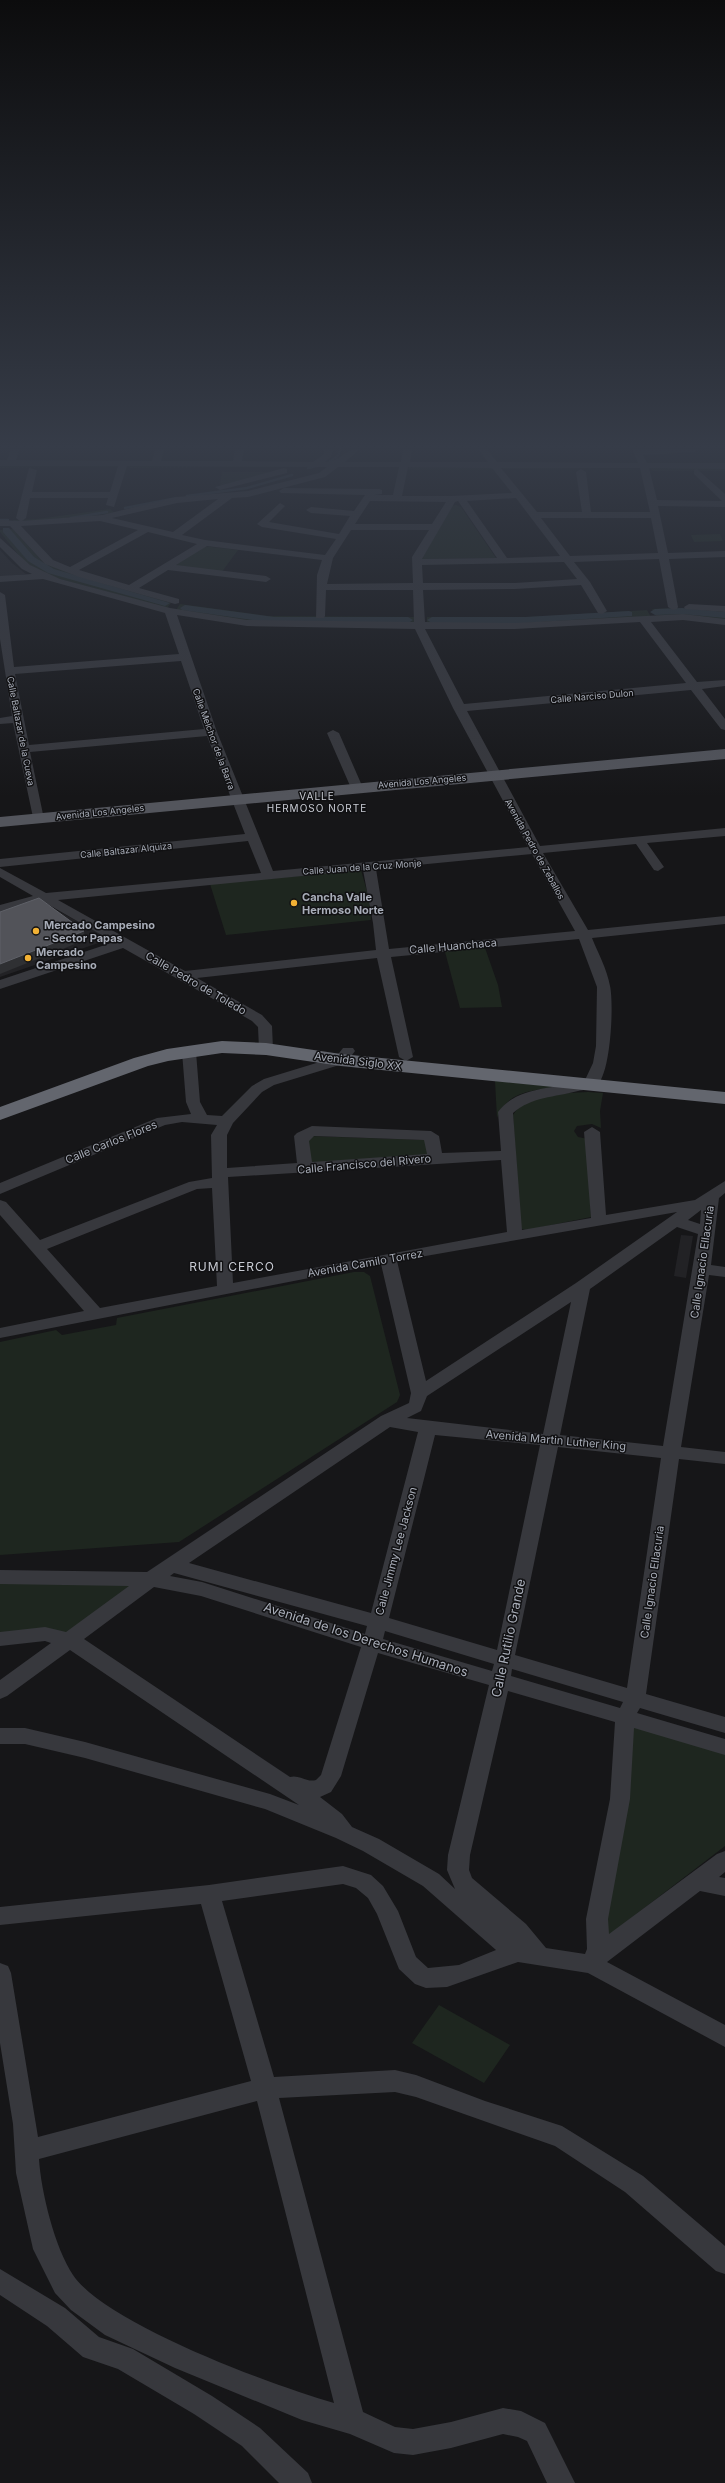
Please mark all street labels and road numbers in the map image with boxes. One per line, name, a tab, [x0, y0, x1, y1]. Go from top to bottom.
street label: Calle Baltazar de la Cueva	[5, 675, 37, 787]
street label: Calle Melchor de la Barra	[191, 687, 237, 791]
street label: Calle Narciso Dulon	[550, 687, 634, 705]
street label: Avenida Los Angeles	[377, 772, 467, 790]
street label: Avenida Pedro de Zeballos	[503, 797, 567, 901]
street label: Avenida Los Angeles	[55, 802, 145, 822]
street label: Calle Baltazar Alquiza	[79, 840, 173, 860]
street label: Calle Juan de la Cruz Monje	[302, 857, 422, 877]
street label: Calle Huanchaca	[409, 935, 497, 957]
street label: Calle Pedro de Toledo	[143, 948, 249, 1018]
street label: Avenida Siglo XX	[313, 1049, 403, 1073]
street label: Calle Carlos Flores	[63, 1117, 159, 1167]
street label: Calle Francisco del Rivero	[296, 1151, 432, 1177]
street label: Calle Ignacio Ellacuria	[687, 1205, 717, 1319]
street label: Avenida Camilo Torrez	[306, 1246, 424, 1280]
street label: Avenida Martin Luther King	[485, 1427, 627, 1453]
street label: Calle Jimmy Lee Jackson	[372, 1485, 420, 1617]
street label: Calle Ignacio Ellacuria	[637, 1525, 667, 1639]
street label: Calle Rutilio Grande	[488, 1577, 528, 1699]
street label: Avenida de los Derechos Humanos	[262, 1598, 470, 1680]

